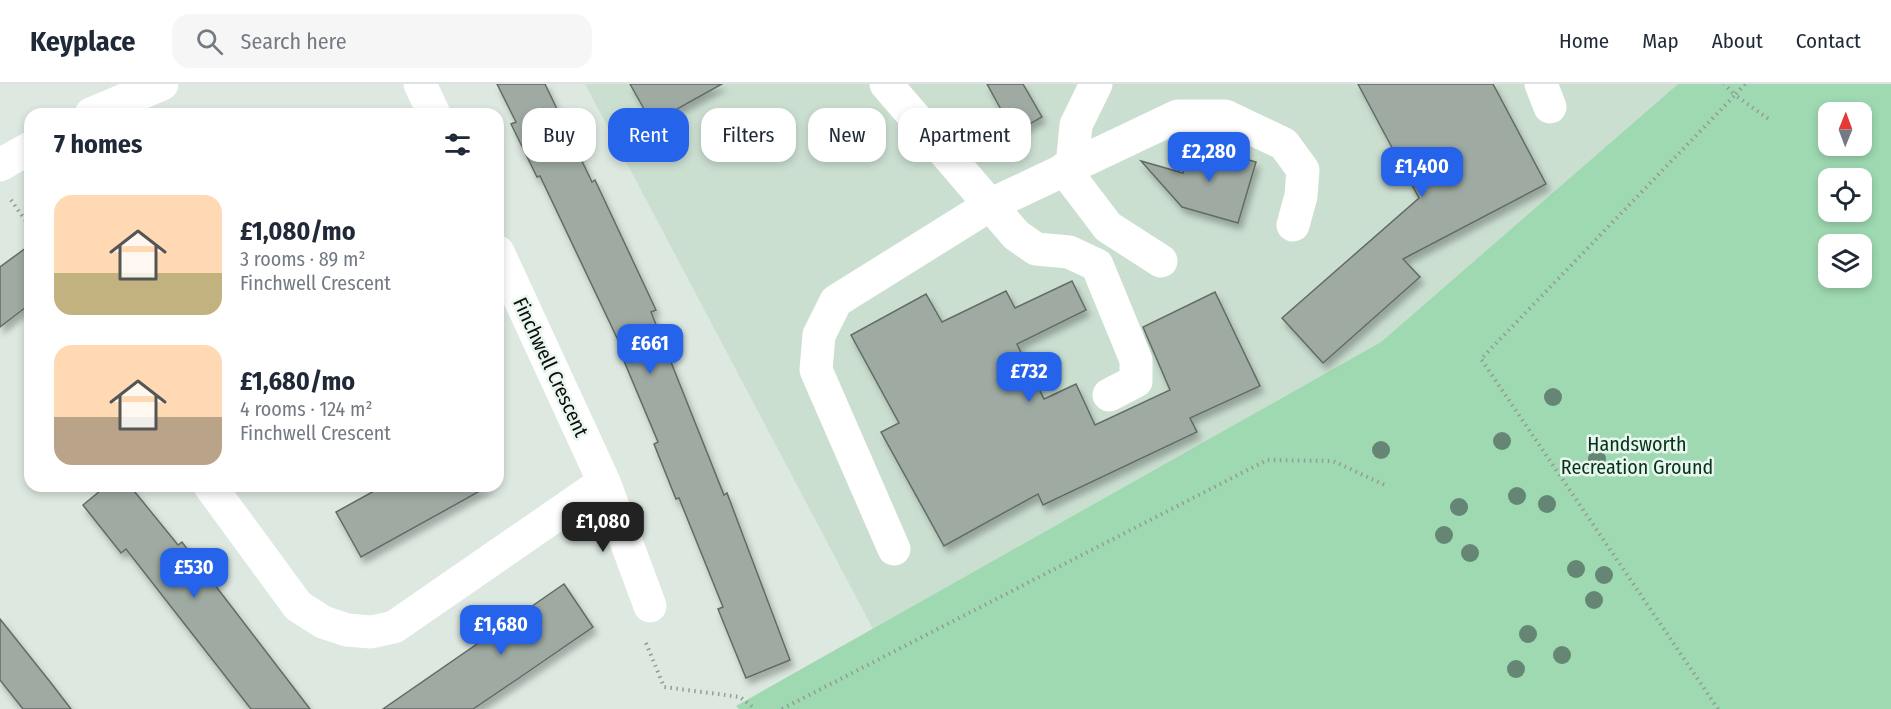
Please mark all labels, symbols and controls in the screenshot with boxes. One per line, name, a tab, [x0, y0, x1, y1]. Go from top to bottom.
search box	[172, 14, 592, 68]
text: Keyplace	[30, 25, 136, 58]
icon: search	[193, 25, 226, 58]
text: Search here	[241, 28, 347, 55]
text: Home	[1559, 28, 1609, 54]
text: Map	[1642, 28, 1679, 54]
text: About	[1712, 28, 1763, 54]
text: Contact	[1796, 28, 1861, 54]
north arrow	[1818, 102, 1872, 156]
map controls	[1818, 102, 1872, 288]
chip: Buy	[522, 108, 596, 162]
chip: Rent	[608, 108, 689, 162]
chip: Filters	[701, 108, 796, 162]
chip: New	[808, 108, 886, 162]
chip: Apartment	[898, 108, 1031, 162]
icon: filters	[441, 128, 474, 161]
text: 7 homes	[54, 129, 142, 160]
pin: £2,280	[1160, 132, 1258, 183]
text: £2,280	[1182, 139, 1236, 163]
pin: £1,400	[1373, 147, 1471, 198]
text: £1,400	[1395, 154, 1449, 178]
button: locate	[1818, 168, 1872, 222]
text: £1,080/mo	[240, 216, 356, 247]
icon: home	[102, 219, 174, 291]
button: layers	[1818, 234, 1872, 288]
text: 3 rooms · 89 m²	[240, 247, 365, 271]
text: Finchwell Crescent	[240, 271, 391, 295]
street label: Finchwell Crescent	[508, 294, 594, 441]
pin: £661	[614, 324, 686, 375]
text: £661	[631, 331, 669, 355]
pin: £732	[993, 352, 1065, 403]
text: £732	[1011, 359, 1047, 383]
text: £1,680/mo	[240, 366, 355, 397]
icon: home	[102, 369, 174, 441]
text: 4 rooms · 124 m²	[240, 397, 373, 421]
text: Finchwell Crescent	[240, 421, 391, 445]
park label: Handsworth Recreation Ground	[1561, 432, 1713, 479]
pin: £1,080	[554, 502, 652, 553]
text: £1,080	[576, 509, 630, 533]
pin: £530	[158, 548, 230, 599]
text: £530	[174, 555, 214, 579]
pin: £1,680	[452, 605, 550, 656]
text: £1,680	[474, 612, 528, 636]

